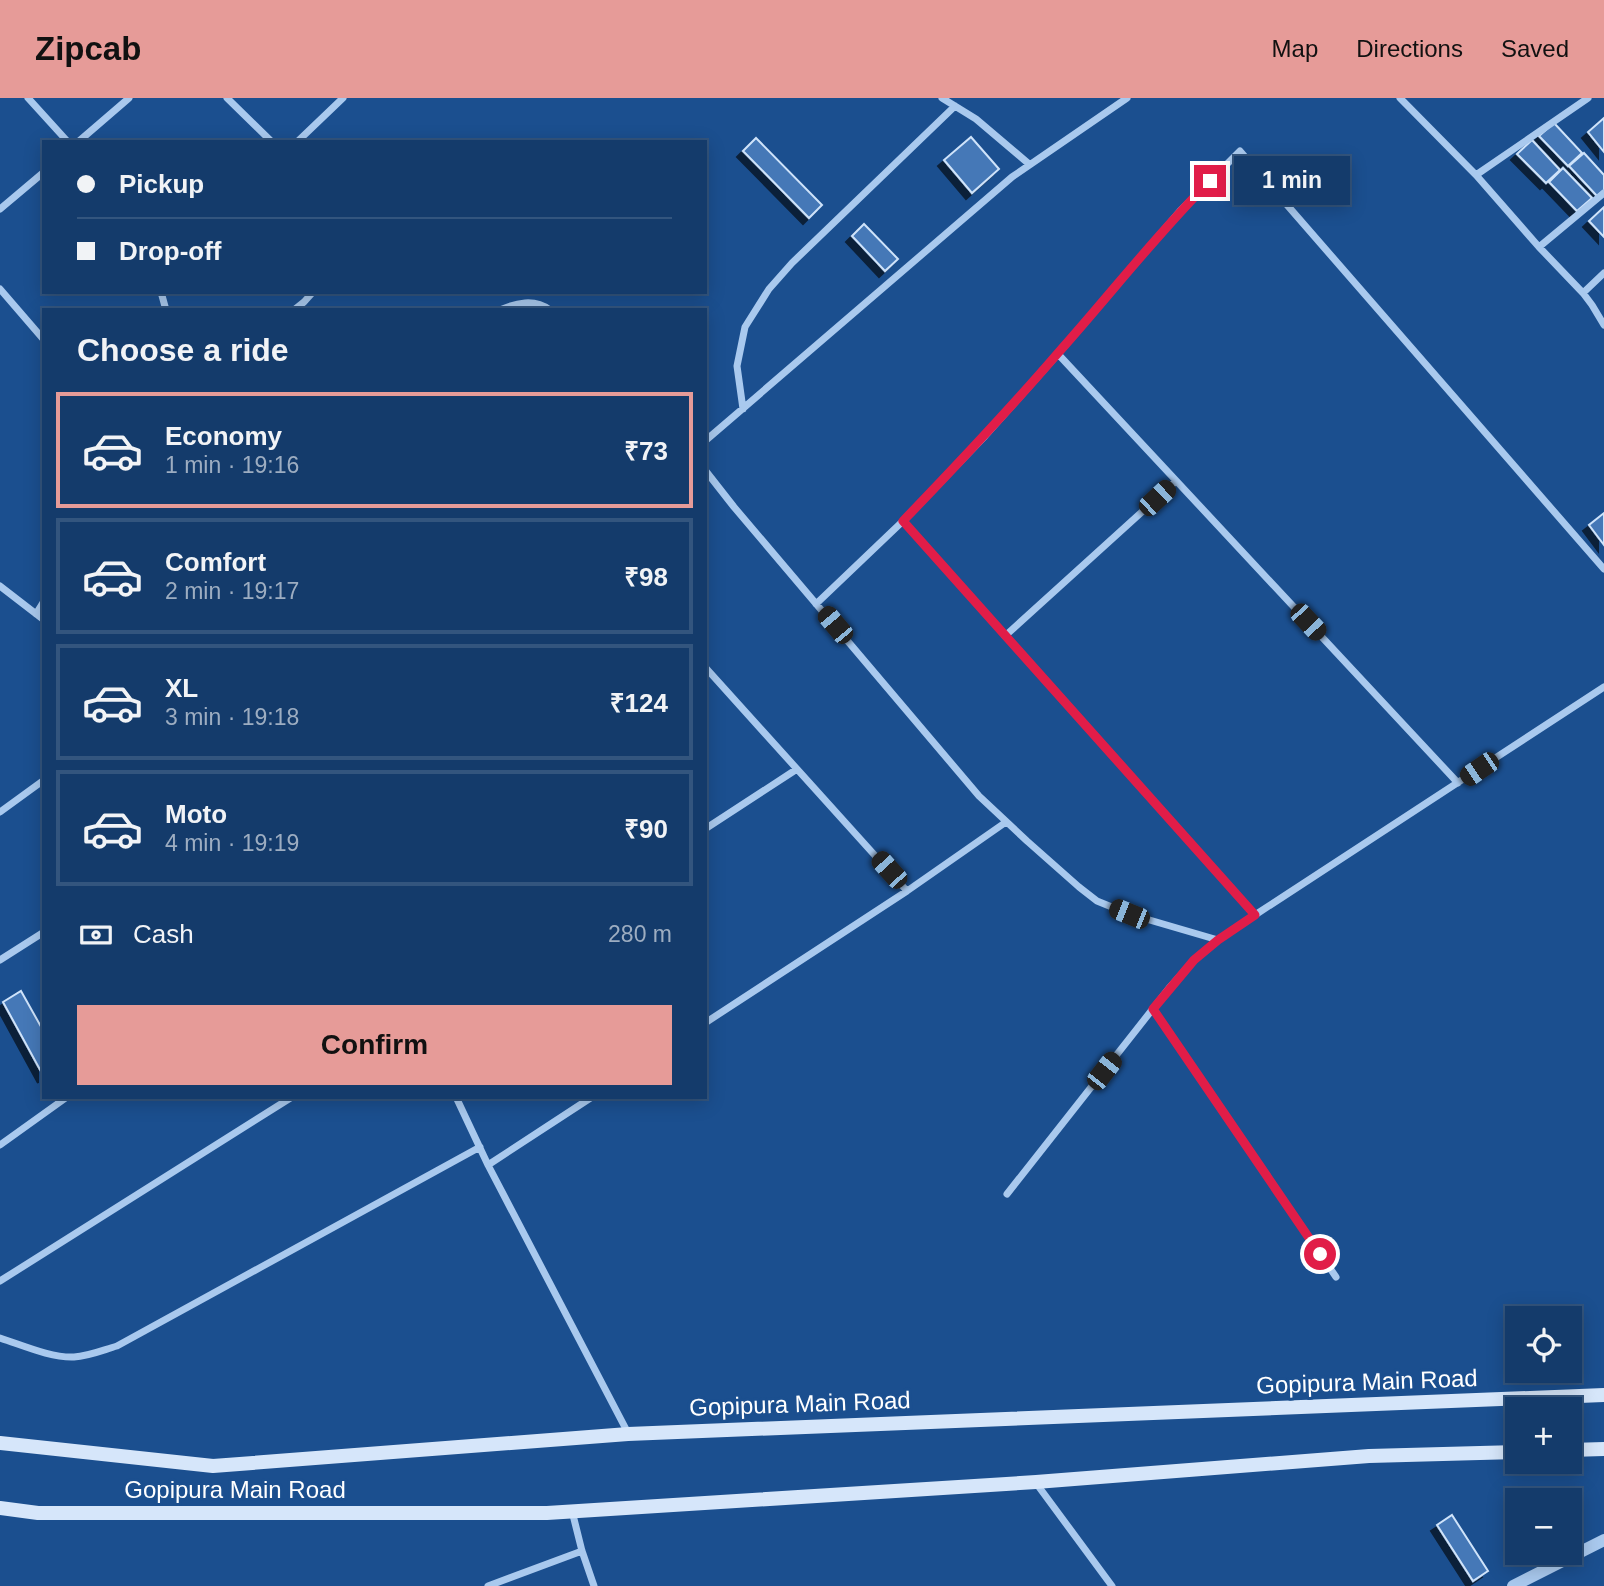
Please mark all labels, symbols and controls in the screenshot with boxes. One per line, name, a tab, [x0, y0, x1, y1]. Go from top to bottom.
text: Zipcab	[35, 30, 141, 67]
text: Map	[1272, 35, 1318, 62]
text: Directions	[1356, 35, 1463, 62]
text: Saved	[1501, 35, 1569, 62]
callout: 1 min	[1234, 156, 1350, 206]
route end	[1194, 165, 1226, 197]
text: 1 min	[1262, 167, 1322, 193]
text: Pickup	[119, 169, 204, 199]
text: Drop-off	[119, 236, 222, 266]
text: Choose a ride	[77, 332, 289, 368]
icon: car	[81, 419, 144, 482]
text: Economy	[165, 421, 282, 451]
text: ₹73	[624, 436, 668, 466]
text: 1 min · 19:16	[165, 452, 299, 478]
car	[1135, 476, 1180, 520]
icon: car	[81, 545, 144, 608]
text: Comfort	[165, 547, 266, 577]
text: ₹98	[624, 562, 668, 592]
text: 2 min · 19:17	[165, 578, 299, 604]
car	[1286, 599, 1331, 645]
car	[814, 602, 857, 648]
icon: car	[81, 671, 144, 734]
text: XL	[165, 673, 198, 703]
text: ₹124	[610, 688, 668, 718]
text: 3 min · 19:18	[165, 704, 299, 730]
car	[1456, 749, 1503, 789]
icon: car	[81, 797, 144, 860]
text: Moto	[165, 799, 227, 829]
text: ₹90	[624, 814, 668, 844]
text: 4 min · 19:19	[165, 830, 299, 856]
car	[868, 847, 911, 893]
car	[1106, 896, 1153, 932]
icon: cash	[77, 916, 115, 954]
text: Cash	[133, 919, 194, 949]
text: 280 m	[608, 921, 672, 947]
button: Confirm	[77, 1005, 672, 1085]
car	[1083, 1048, 1126, 1094]
route start	[1304, 1238, 1336, 1270]
map controls	[1505, 1306, 1582, 1565]
button: locate	[1505, 1306, 1582, 1383]
street label: Gopipura Main Road	[1256, 1364, 1478, 1399]
street label: Gopipura Main Road	[689, 1386, 911, 1421]
button: +	[1505, 1397, 1582, 1474]
street label: Gopipura Main Road	[124, 1476, 346, 1503]
button: −	[1505, 1488, 1582, 1565]

